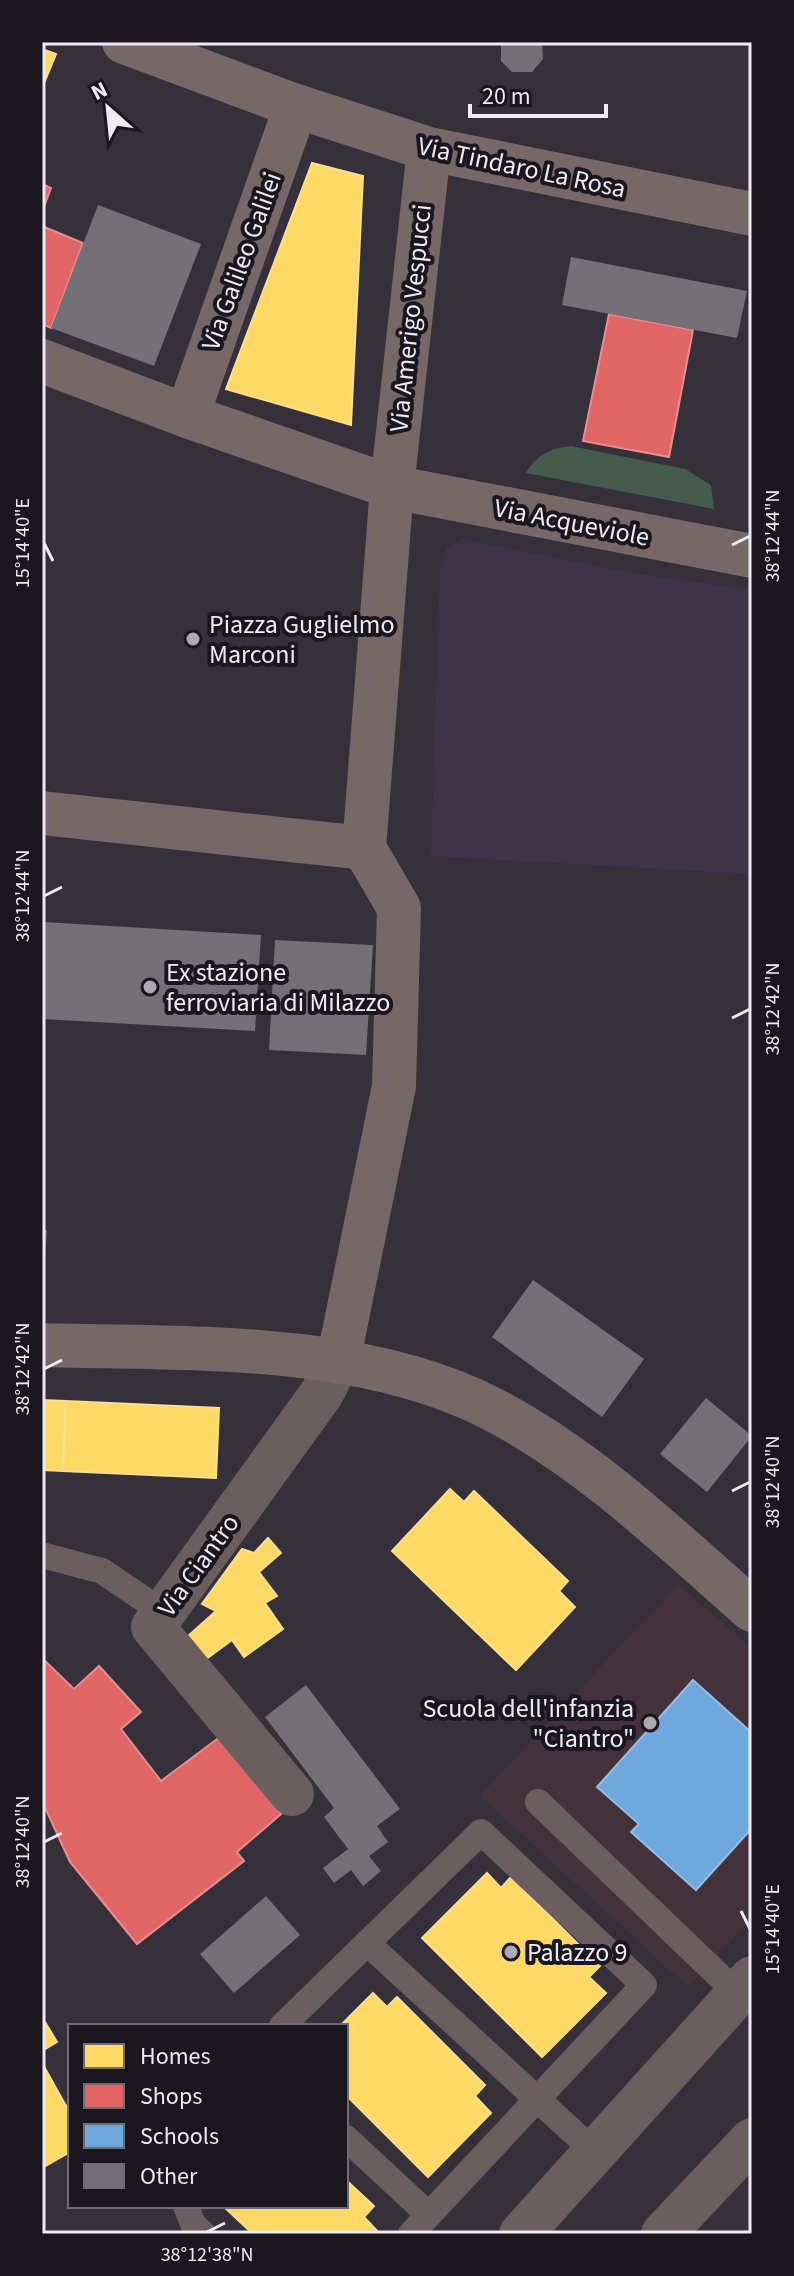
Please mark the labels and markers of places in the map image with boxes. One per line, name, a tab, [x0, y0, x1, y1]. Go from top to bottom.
place label: Piazza Guglielmo Marconi	[209, 606, 395, 673]
marker: Piazza Guglielmo Marconi	[184, 630, 202, 648]
place label: Ex stazione ferroviaria di Milazzo	[166, 954, 390, 1021]
marker: Ex stazione ferroviaria di Milazzo	[141, 978, 159, 996]
place label: Scuola dell'infanzia "Ciantro"	[422, 1690, 634, 1757]
marker: Scuola dell'infanzia "Ciantro"	[641, 1714, 659, 1732]
place label: Palazzo 9	[527, 1934, 628, 1971]
marker: Palazzo 9	[502, 1943, 520, 1961]

